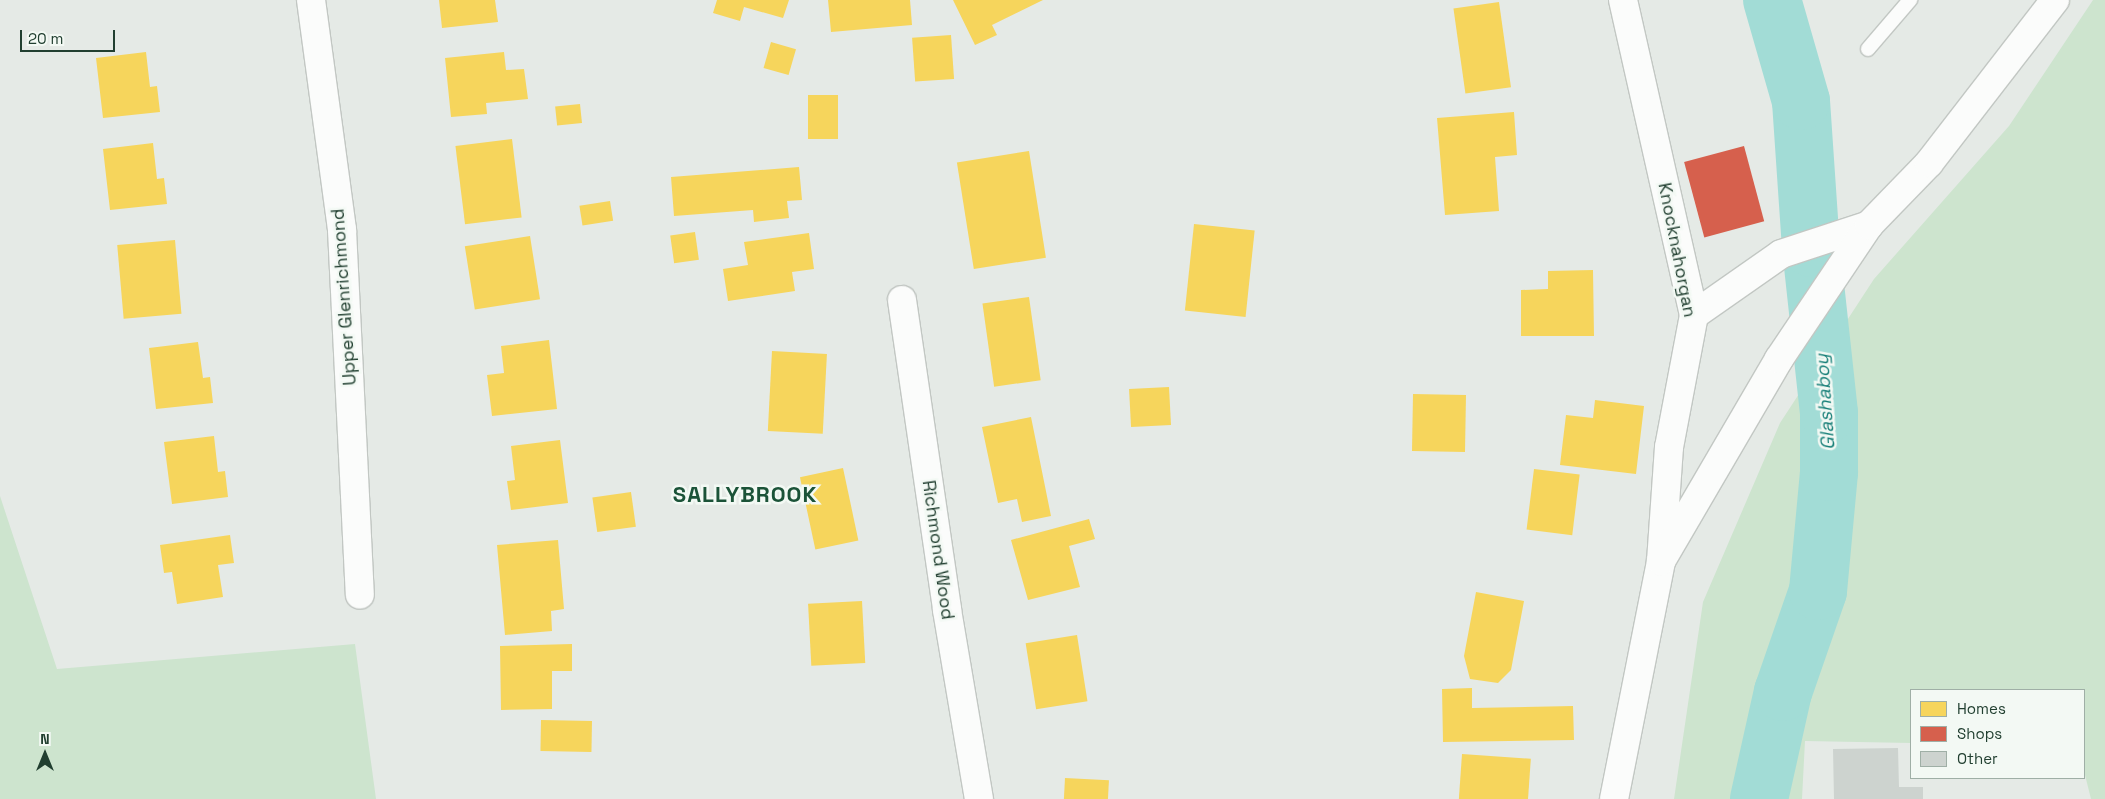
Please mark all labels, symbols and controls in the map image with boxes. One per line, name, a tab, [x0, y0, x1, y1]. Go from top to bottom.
scale bar	[22, 20, 118, 52]
text: 20 m	[28, 29, 63, 48]
street label: Knocknahorgan	[1653, 181, 1701, 319]
street label: Upper Glenrichmond	[327, 208, 361, 386]
water label: Glashaboy	[1810, 353, 1840, 451]
street label: Richmond Wood	[918, 479, 958, 621]
district label: SALLYBROOK	[672, 482, 818, 508]
legend	[1910, 689, 2085, 779]
text: Homes	[1957, 699, 2006, 718]
text: Shops	[1957, 724, 2002, 743]
north arrow	[20, 729, 70, 779]
text: N	[40, 730, 50, 748]
text: Other	[1957, 749, 1998, 768]

